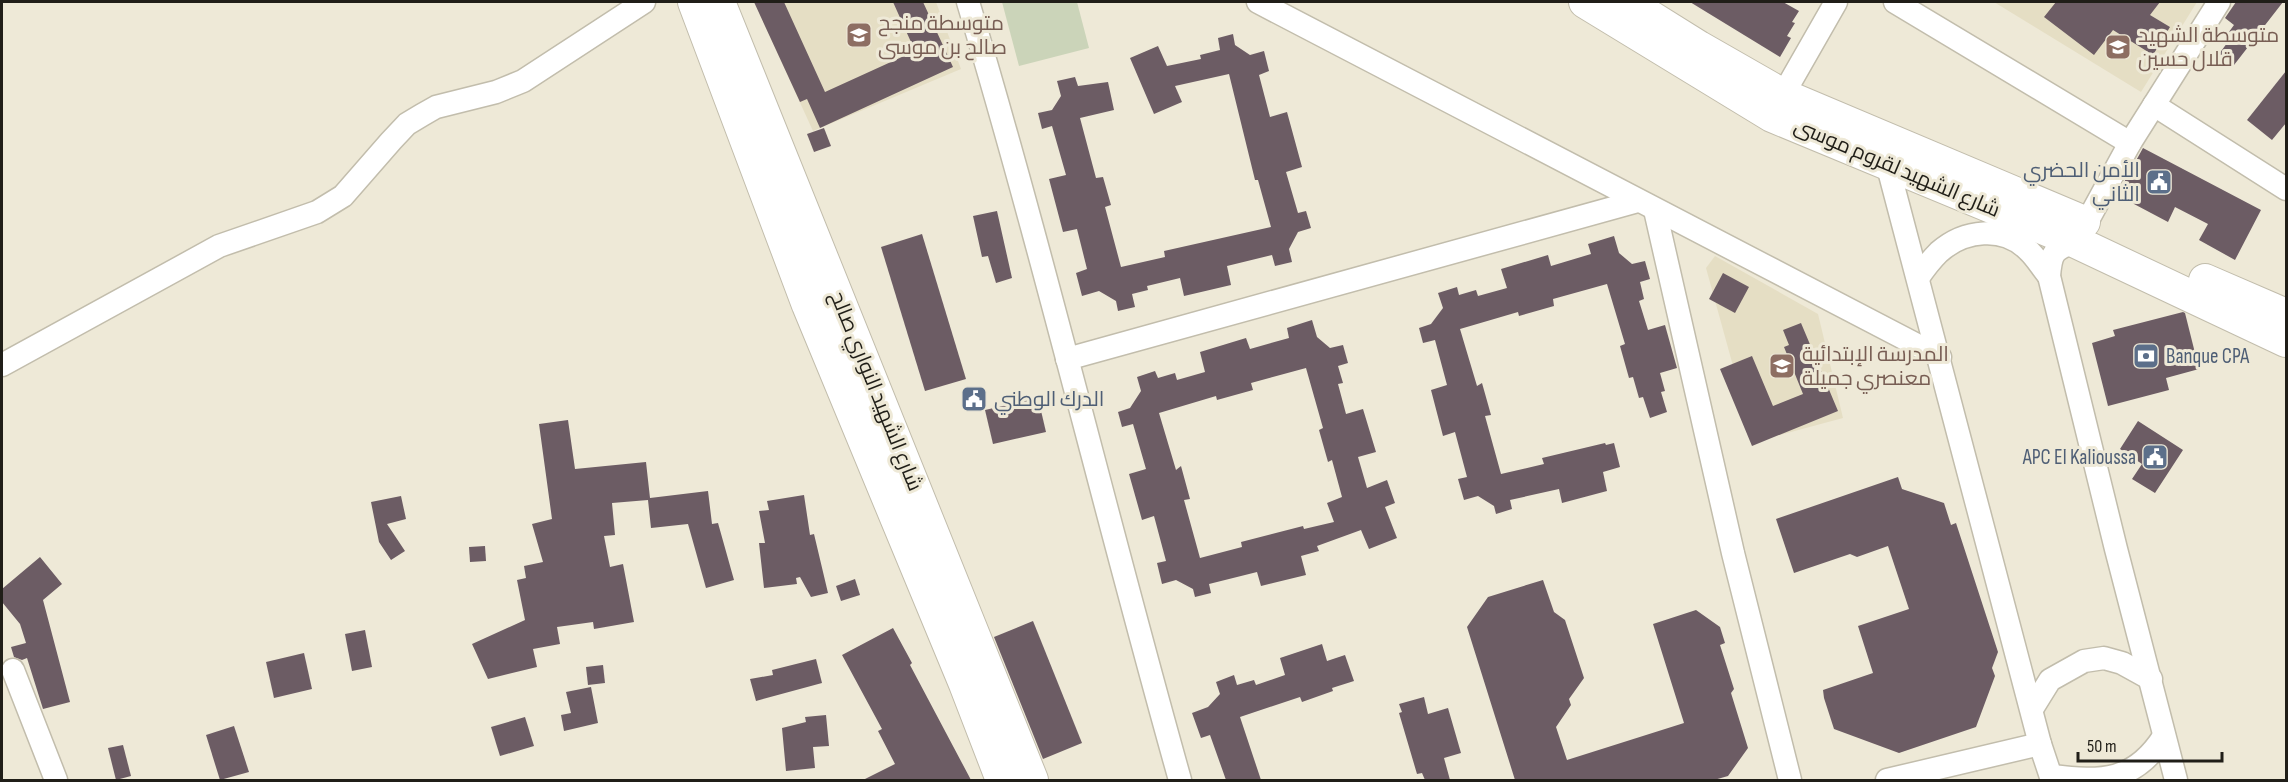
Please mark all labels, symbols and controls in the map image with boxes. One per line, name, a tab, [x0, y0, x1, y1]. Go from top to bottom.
place label: متوسطة منجح صالح بن موسى	[878, 11, 1007, 61]
school or university icon: متوسطة منجح صالح بن موسى	[844, 20, 874, 50]
place label: متوسطة الشهيد قلال حسين	[2138, 23, 2279, 72]
school or university icon: متوسطة الشهيد قلال حسين	[2103, 32, 2133, 62]
street label: شارع الشهيد لقروم موسى	[1790, 113, 2004, 224]
place label: الأمن الحضري الثاني	[2023, 158, 2140, 210]
public building icon: الأمن الحضري الثاني	[2144, 167, 2174, 197]
street label: شارع الشهيد النواري صالح	[822, 287, 928, 496]
bank icon: Banque CPA	[2131, 341, 2161, 371]
place label: المدرسة الإبتدائية معنصري جميلة	[1802, 342, 1949, 394]
place label: Banque CPA	[2166, 344, 2250, 369]
school or university icon: المدرسة الإبتدائية معنصري جميلة	[1767, 351, 1797, 381]
public building icon: الدرك الوطني	[959, 384, 989, 414]
place label: الدرك الوطني	[994, 387, 1104, 415]
public building icon: APC El Kalioussa	[2140, 442, 2170, 472]
place label: APC El Kalioussa	[2022, 445, 2136, 470]
scale bar	[2078, 725, 2222, 763]
text: 50 m	[2087, 736, 2117, 757]

